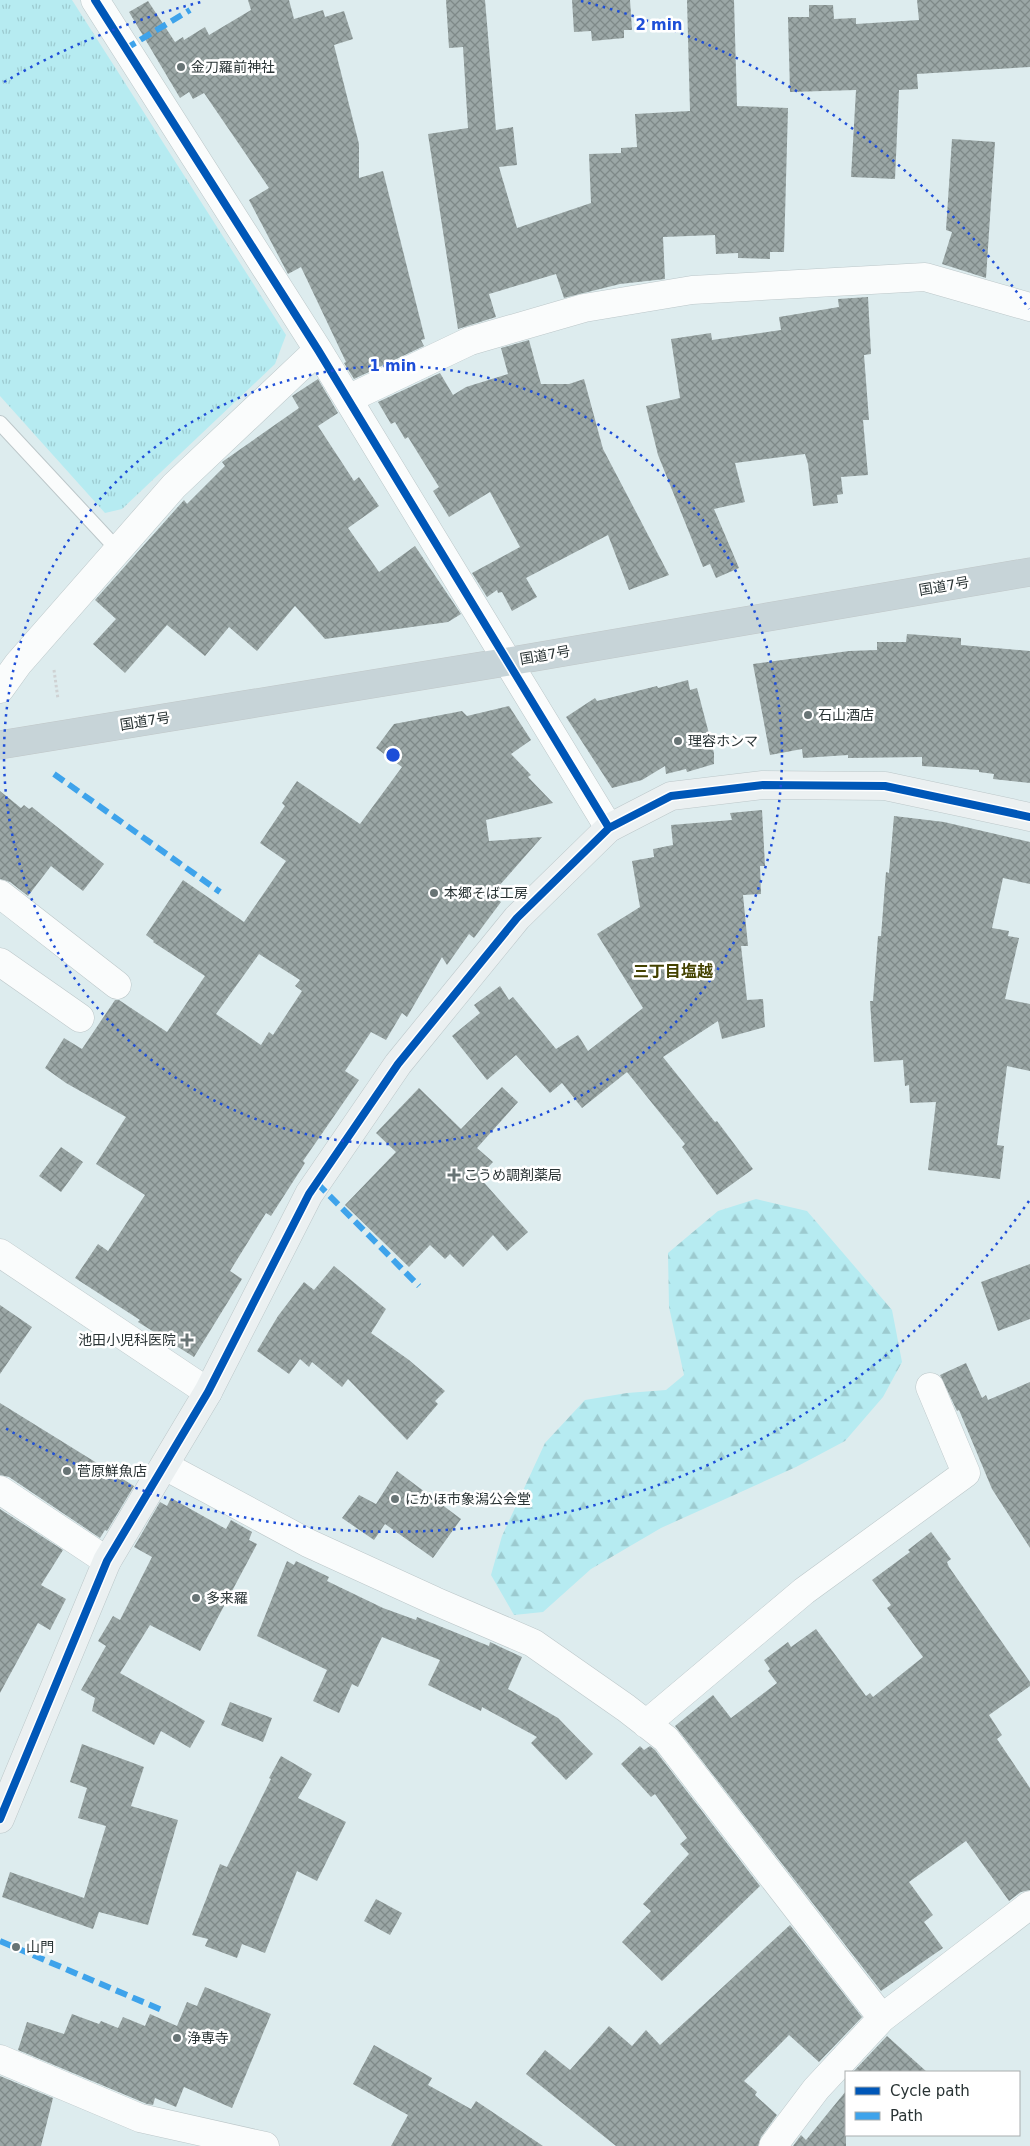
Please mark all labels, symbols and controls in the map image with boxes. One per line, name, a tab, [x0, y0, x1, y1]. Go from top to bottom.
text: 2 min	[635, 16, 683, 34]
place label: 金刀羅前神社	[191, 59, 275, 75]
marker: 金刀羅前神社	[175, 61, 187, 73]
text: 1 min	[369, 357, 417, 375]
street label: 国道7号	[918, 574, 970, 598]
street label: 国道7号	[519, 643, 571, 667]
place label: 石山酒店	[818, 707, 874, 723]
street label: 国道7号	[119, 709, 171, 733]
marker: 石山酒店	[802, 709, 814, 721]
place label: 理容ホンマ	[688, 733, 758, 749]
marker: 理容ホンマ	[672, 735, 684, 747]
centre of rings	[384, 746, 402, 764]
place label: 本郷そば工房	[444, 885, 528, 901]
marker: 本郷そば工房	[428, 887, 440, 899]
district label: 三丁目塩越	[633, 962, 713, 981]
place label: こうめ調剤薬局	[464, 1167, 562, 1183]
marker: こうめ調剤薬局	[448, 1169, 460, 1181]
place label: 池田小児科医院	[78, 1332, 176, 1348]
marker: 池田小児科医院	[180, 1333, 194, 1347]
place label: 菅原鮮魚店	[77, 1463, 147, 1479]
marker: 菅原鮮魚店	[61, 1465, 73, 1477]
place label: にかほ市象潟公会堂	[405, 1491, 531, 1507]
marker: にかほ市象潟公会堂	[389, 1493, 401, 1505]
place label: 多来羅	[206, 1590, 248, 1606]
marker: 多来羅	[190, 1592, 202, 1604]
place label: 山門	[26, 1939, 54, 1955]
marker: 山門	[10, 1941, 22, 1953]
place label: 浄専寺	[187, 2030, 229, 2046]
marker: 浄専寺	[171, 2032, 183, 2044]
legend	[845, 2071, 1020, 2136]
text: Cycle path	[890, 2082, 970, 2100]
text: Path	[890, 2107, 923, 2125]

